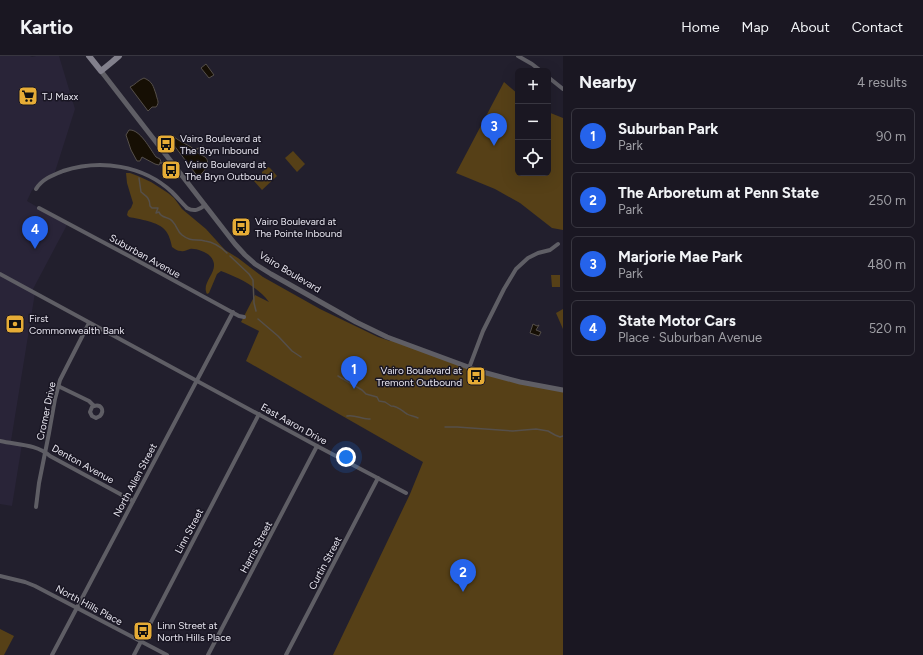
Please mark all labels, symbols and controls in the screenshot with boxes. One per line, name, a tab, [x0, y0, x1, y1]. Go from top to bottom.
text: Kartio	[20, 16, 73, 39]
text: Home	[681, 19, 720, 36]
text: Map	[742, 19, 769, 36]
text: About	[791, 19, 830, 36]
text: Contact	[852, 19, 903, 36]
map controls	[515, 68, 551, 176]
button: +	[515, 68, 551, 104]
text: Nearby	[579, 72, 637, 92]
text: 4 results	[857, 75, 907, 90]
supermarket icon: TJ Maxx	[17, 85, 39, 107]
place label: TJ Maxx	[42, 90, 78, 103]
button: −	[515, 104, 551, 140]
pin: 3	[481, 113, 507, 146]
text: Suburban Park	[618, 120, 718, 138]
text: 1	[590, 129, 596, 144]
text: 90 m	[876, 129, 906, 144]
place label: Vairo Boulevard at The Bryn Inbound	[180, 132, 262, 157]
bus stop icon: Vairo Boulevard at The Bryn Inbound	[155, 133, 177, 155]
text: Park	[618, 138, 643, 153]
button: locate	[515, 140, 551, 176]
place label: Vairo Boulevard at The Bryn Outbound	[185, 158, 273, 183]
bus stop icon: Vairo Boulevard at The Bryn Outbound	[160, 159, 182, 181]
text: The Arboretum at Penn State	[618, 184, 819, 202]
text: 2	[589, 193, 597, 208]
text: 250 m	[869, 193, 906, 208]
text: Park	[618, 202, 643, 217]
place label: Vairo Boulevard at The Pointe Inbound	[255, 215, 342, 240]
pin: 4	[22, 216, 48, 249]
bus stop icon: Vairo Boulevard at The Pointe Inbound	[230, 216, 252, 238]
street label: Suburban Avenue	[107, 231, 183, 281]
street label: Vairo Boulevard	[257, 248, 323, 296]
text: Marjorie Mae Park	[618, 248, 743, 266]
text: 3	[589, 257, 597, 272]
text: 480 m	[867, 257, 906, 272]
text: Park	[618, 266, 643, 281]
place label: First Commonwealth Bank	[29, 312, 124, 337]
text: State Motor Cars	[618, 312, 736, 330]
bank icon: First Commonwealth Bank	[4, 313, 26, 335]
text: 4	[589, 321, 597, 336]
text: 520 m	[869, 321, 906, 336]
text: Place · Suburban Avenue	[618, 330, 762, 345]
pin: 1	[341, 356, 367, 389]
place label: Vairo Boulevard at Tremont Outbound	[376, 364, 462, 389]
bus stop icon: Vairo Boulevard at Tremont Outbound	[465, 365, 487, 387]
street label: Cromer Drive	[33, 380, 59, 441]
street label: East Aaron Drive	[258, 400, 330, 448]
street label: North Allen Street	[110, 441, 160, 519]
street label: Denton Avenue	[50, 442, 117, 487]
your location	[336, 447, 356, 467]
street label: Linn Street	[172, 506, 206, 556]
street label: Harris Street	[237, 519, 275, 575]
street label: Curtin Street	[306, 534, 345, 592]
pin: 2	[450, 559, 476, 592]
street label: North Hills Place	[53, 582, 125, 628]
place label: Linn Street at North Hills Place	[157, 619, 232, 644]
bus stop icon: Linn Street at North Hills Place	[132, 620, 154, 642]

